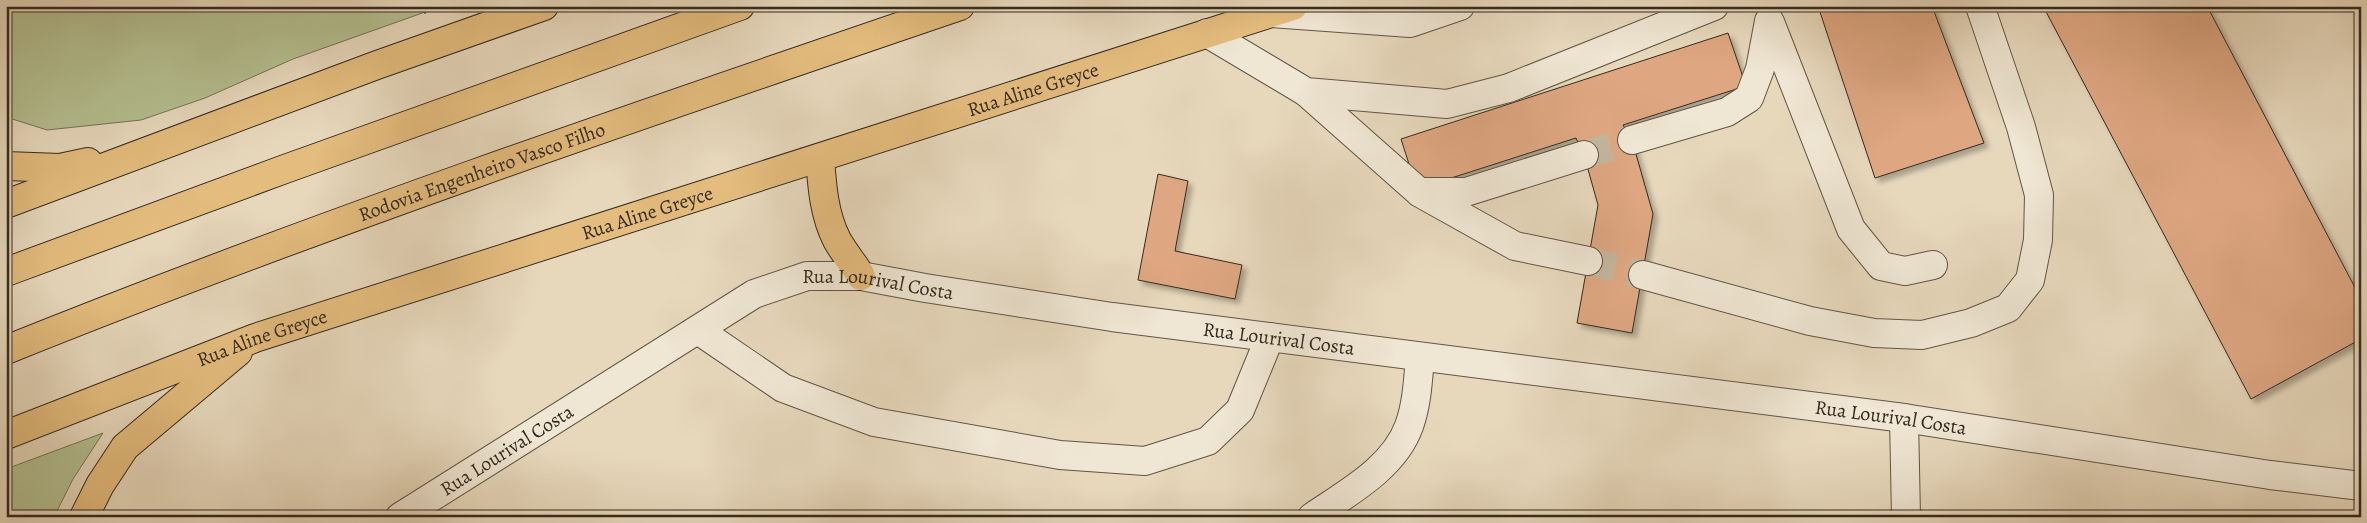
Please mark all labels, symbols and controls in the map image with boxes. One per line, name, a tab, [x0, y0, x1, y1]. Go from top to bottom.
street label: Rua Aline Greyce	[964, 56, 1102, 123]
street label: Rodovia Engenheiro Vasco Filho	[355, 116, 609, 228]
street label: Rua Aline Greyce	[578, 179, 717, 247]
street label: Rua Lourival Costa	[802, 263, 956, 306]
street label: Rua Aline Greyce	[193, 303, 331, 373]
street label: Rua Lourival Costa	[1201, 316, 1357, 362]
street label: Rua Lourival Costa	[1813, 394, 1969, 442]
street label: Rua Lourival Costa	[435, 398, 579, 502]

